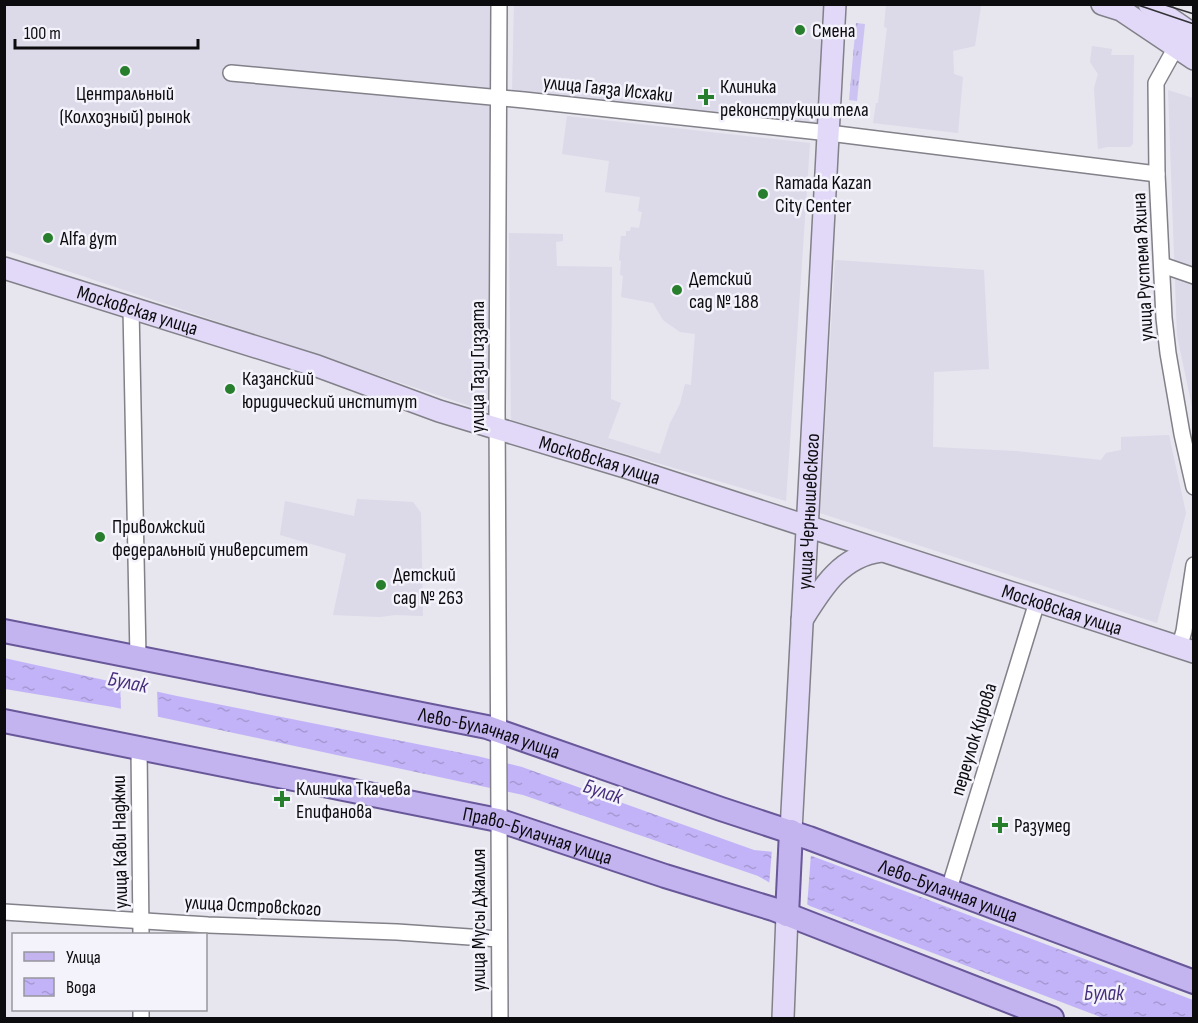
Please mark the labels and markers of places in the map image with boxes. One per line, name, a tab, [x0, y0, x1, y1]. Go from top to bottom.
place label: Смена	[812, 19, 856, 43]
marker: Смена	[793, 23, 807, 37]
marker: Центральный (Колхозный) рынок	[118, 64, 132, 78]
place label: Клиника реконструкции тела	[720, 75, 869, 122]
place label: Центральный (Колхозный) рынок	[60, 82, 191, 129]
marker: Клиника реконструкции тела	[697, 88, 715, 106]
place label: Ramada Kazan City Center	[775, 171, 872, 218]
marker: Ramada Kazan City Center	[756, 187, 770, 201]
place label: Alfa gym	[59, 227, 117, 251]
marker: Alfa gym	[41, 231, 55, 245]
place label: Детский сад № 188	[689, 267, 759, 314]
marker: Детский сад № 188	[670, 283, 684, 297]
place label: Казанский юридический институт	[242, 367, 417, 414]
marker: Казанский юридический институт	[223, 382, 237, 396]
place label: Приволжский федеральный университет	[112, 515, 308, 562]
marker: Приволжский федеральный университет	[93, 530, 107, 544]
place label: Детский сад № 263	[393, 563, 463, 610]
marker: Детский сад № 263	[374, 578, 388, 592]
place label: Клиника Ткачева Епифанова	[296, 777, 411, 824]
marker: Клиника Ткачева Епифанова	[273, 790, 291, 808]
place label: Разумед	[1014, 814, 1071, 838]
marker: Разумед	[991, 816, 1009, 834]

